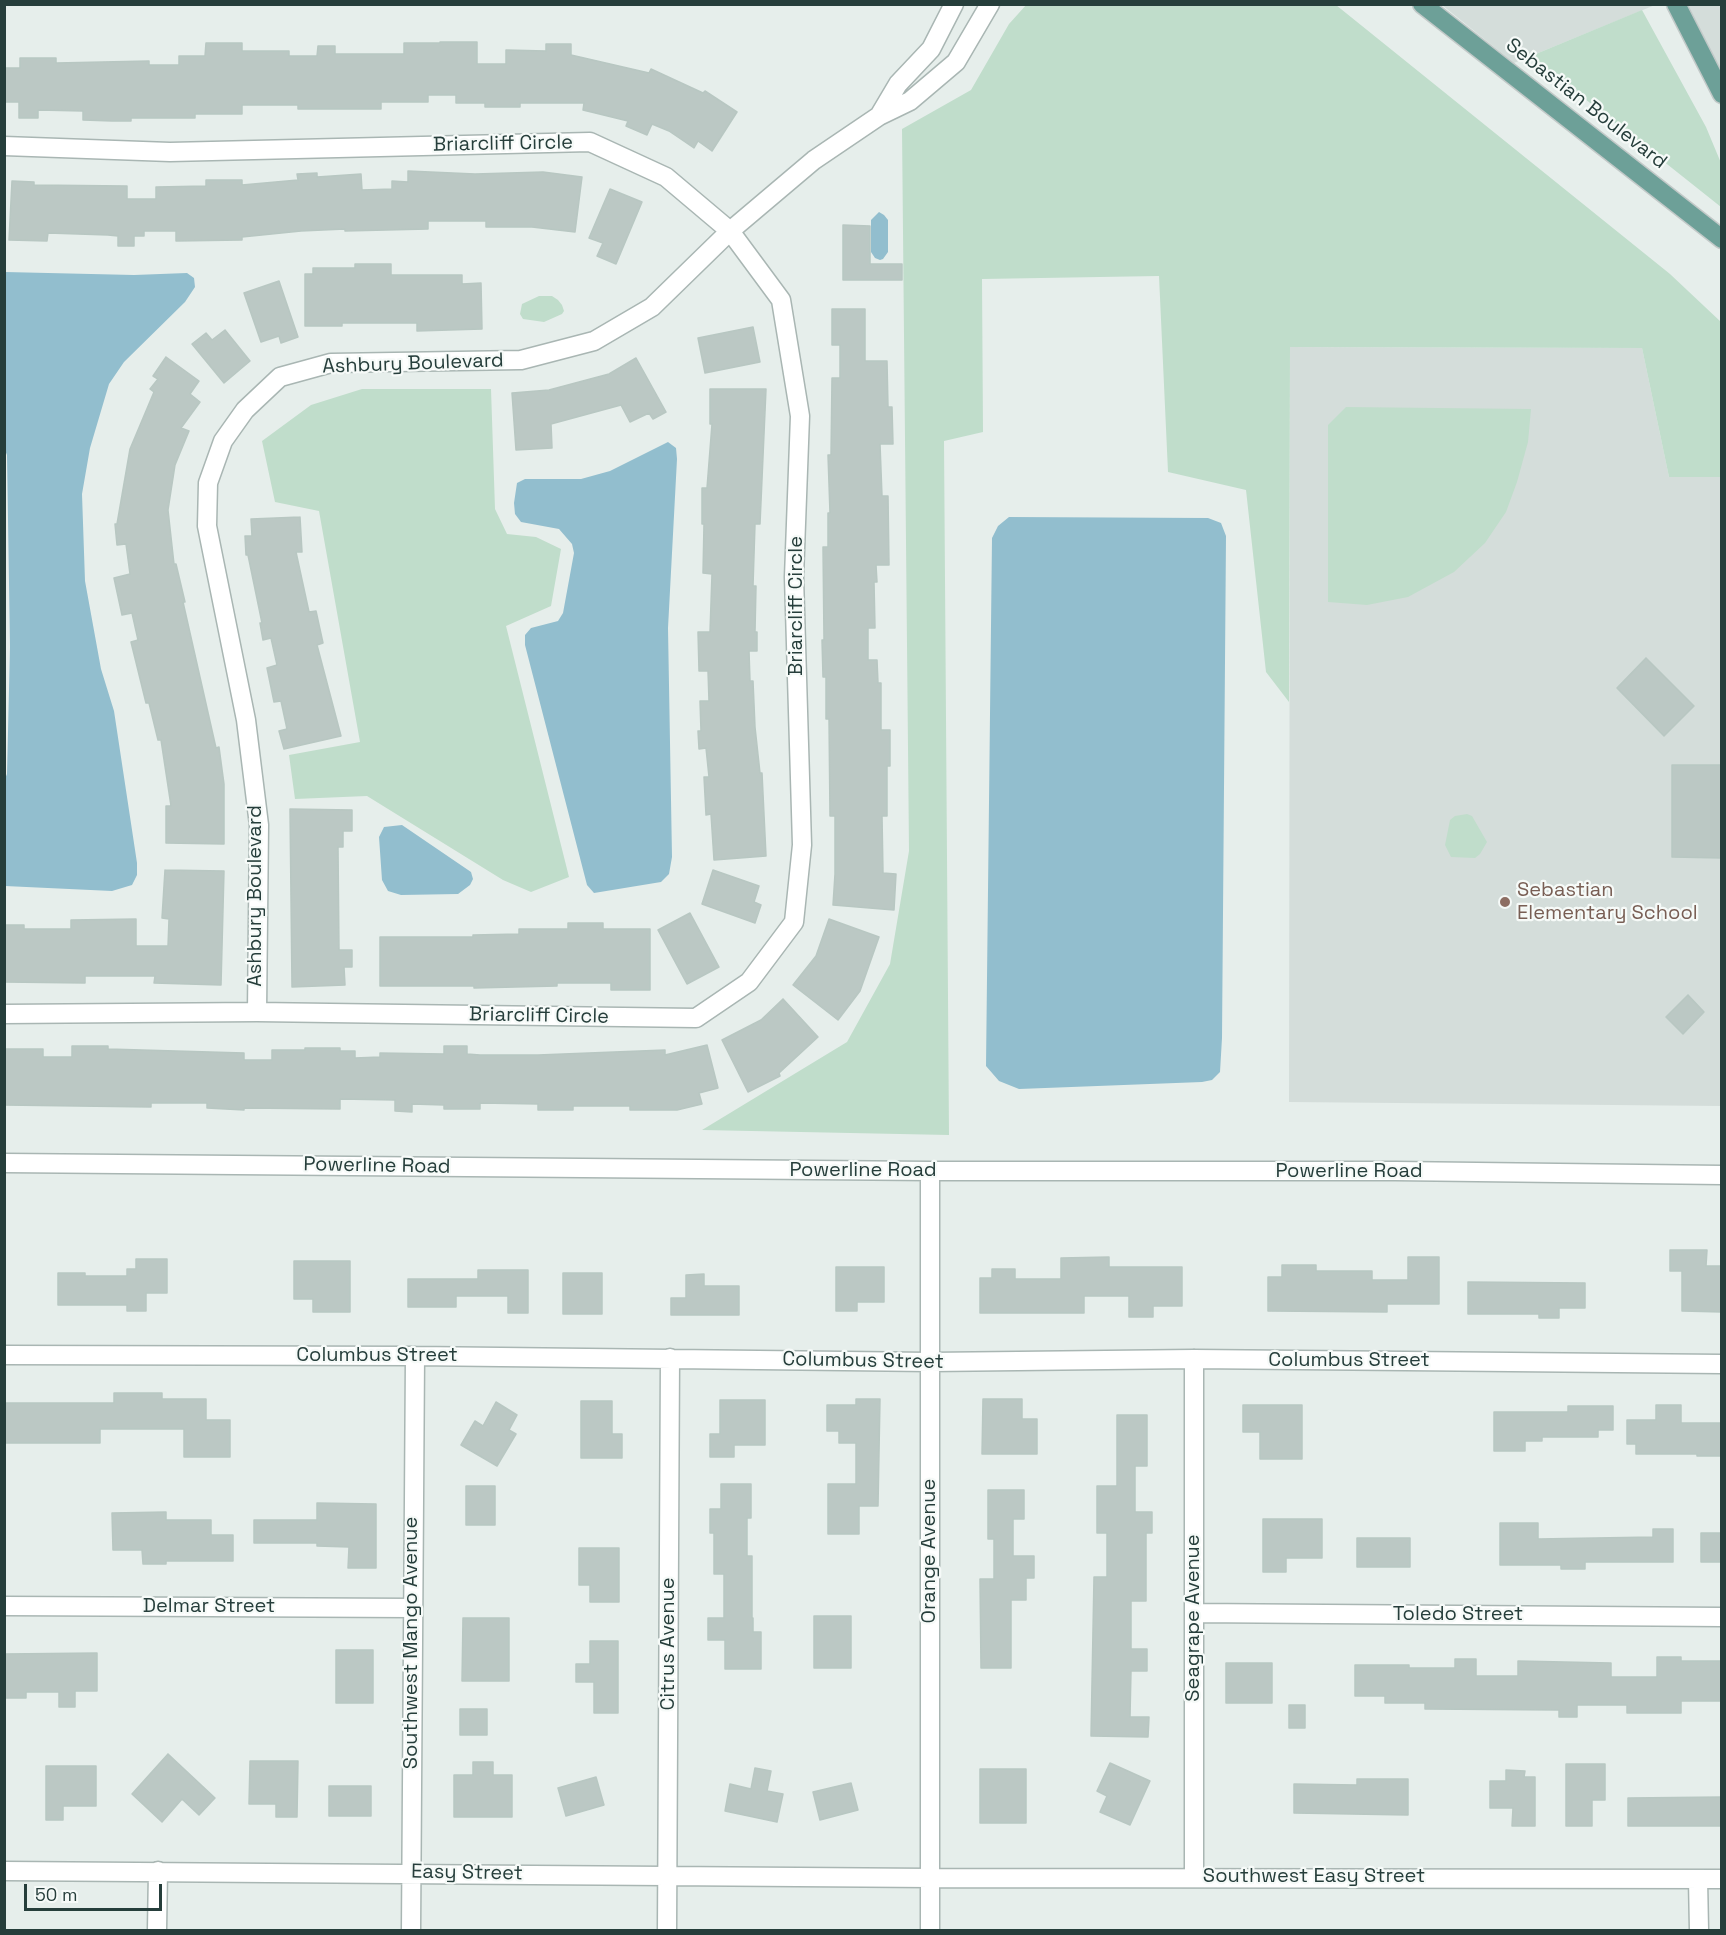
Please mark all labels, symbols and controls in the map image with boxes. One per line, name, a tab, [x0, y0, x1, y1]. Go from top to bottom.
street label: Sebastian Boulevard	[1501, 34, 1671, 174]
street label: Briarcliff Circle	[433, 131, 573, 157]
street label: Ashbury Boulevard	[322, 349, 504, 379]
street label: Briarcliff Circle	[785, 536, 809, 676]
street label: Ashbury Boulevard	[244, 805, 268, 987]
place label: Sebastian Elementary School	[1517, 879, 1698, 926]
marker: Sebastian Elementary School	[1498, 895, 1512, 909]
street label: Briarcliff Circle	[469, 1003, 609, 1029]
street label: Powerline Road	[303, 1153, 451, 1179]
street label: Powerline Road	[789, 1159, 937, 1183]
street label: Powerline Road	[1275, 1160, 1423, 1184]
street label: Columbus Street	[296, 1344, 458, 1368]
street label: Columbus Street	[782, 1348, 944, 1374]
street label: Columbus Street	[1268, 1349, 1430, 1373]
street label: Orange Avenue	[918, 1479, 942, 1623]
street label: Southwest Mango Avenue	[400, 1517, 424, 1769]
street label: Seagrape Avenue	[1182, 1534, 1206, 1702]
street label: Citrus Avenue	[657, 1577, 681, 1711]
street label: Delmar Street	[143, 1595, 275, 1619]
street label: Toledo Street	[1393, 1603, 1523, 1627]
street label: Easy Street	[411, 1860, 523, 1886]
street label: Southwest Easy Street	[1203, 1865, 1425, 1889]
scale bar	[27, 1872, 165, 1910]
text: 50 m	[35, 1883, 77, 1906]

